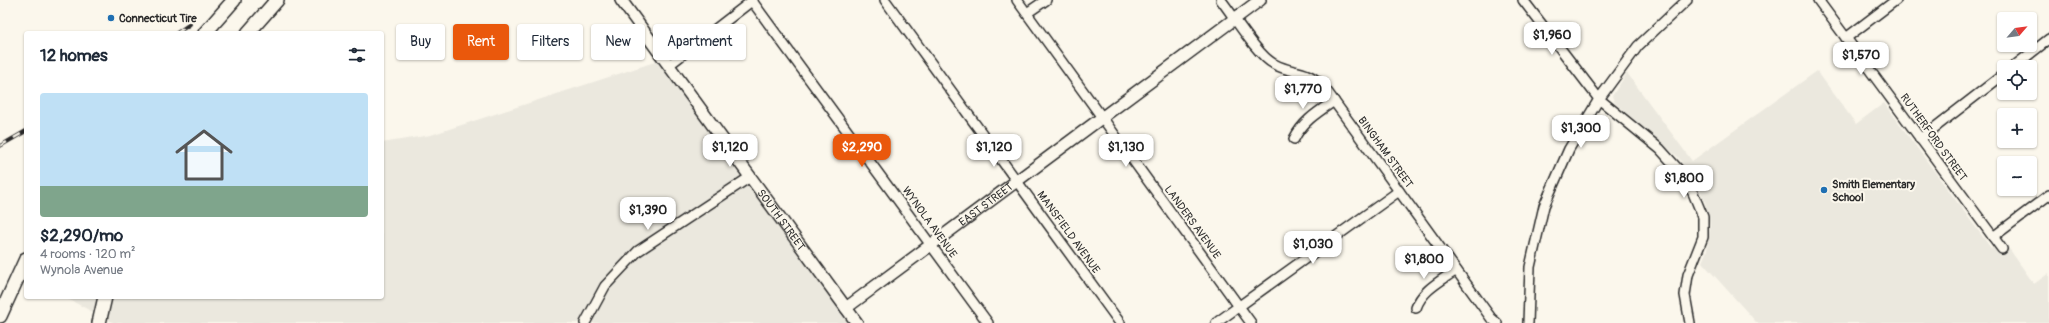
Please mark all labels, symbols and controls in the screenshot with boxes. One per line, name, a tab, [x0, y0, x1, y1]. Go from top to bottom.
place label: Connecticut Tire	[119, 12, 197, 25]
north arrow	[1997, 12, 2037, 52]
map controls	[1997, 12, 2037, 196]
marker: Connecticut Tire	[106, 13, 116, 23]
pin: $1,960	[1519, 22, 1585, 56]
chip: Buy	[396, 24, 445, 60]
chip: Rent	[453, 24, 509, 60]
chip: Filters	[517, 24, 583, 60]
chip: New	[591, 24, 645, 60]
chip: Apartment	[653, 24, 746, 60]
text: $1,960	[1533, 27, 1571, 43]
pin: $1,570	[1828, 42, 1894, 76]
icon: filters	[346, 44, 368, 66]
text: 12 homes	[40, 45, 108, 66]
text: $1,570	[1842, 47, 1880, 63]
button: locate	[1997, 60, 2037, 100]
pin: $1,770	[1270, 76, 1336, 110]
text: $1,770	[1284, 81, 1322, 97]
street label: RUTHERFORD STREET	[1898, 91, 1970, 183]
button: +	[1997, 108, 2037, 148]
street label: BINGHAM STREET	[1355, 114, 1416, 190]
pin: $1,300	[1548, 115, 1614, 149]
icon: home	[168, 119, 240, 191]
text: $1,300	[1561, 120, 1601, 136]
pin: $1,120	[697, 134, 763, 168]
pin: $2,290	[829, 134, 895, 168]
pin: $1,120	[961, 134, 1027, 168]
pin: $1,130	[1093, 134, 1159, 168]
text: $1,120	[712, 139, 748, 155]
text: $2,290	[842, 139, 882, 155]
text: $1,120	[976, 139, 1012, 155]
text: $1,130	[1108, 139, 1144, 155]
button: −	[1997, 156, 2037, 196]
pin: $1,800	[1651, 165, 1717, 199]
text: $1,800	[1664, 170, 1704, 186]
place label: Smith Elementary School	[1832, 178, 1915, 204]
street label: EAST STREET	[956, 180, 1016, 229]
street label: LANDERS AVENUE	[1162, 183, 1224, 262]
street label: WYNOLA AVENUE	[899, 184, 960, 261]
marker: Smith Elementary School	[1819, 185, 1829, 195]
street label: SOUTH STREET	[754, 187, 808, 253]
street label: MANSFIELD AVENUE	[1034, 189, 1103, 276]
pin: $1,390	[615, 197, 681, 231]
text: $1,390	[629, 202, 667, 218]
text: $2,290/mo	[40, 225, 123, 246]
pin: $1,030	[1280, 231, 1346, 265]
text: $1,030	[1293, 236, 1333, 252]
text: 4 rooms · 120 m²	[40, 246, 135, 262]
pin: $1,800	[1391, 246, 1457, 280]
text: $1,800	[1404, 251, 1444, 267]
text: Wynola Avenue	[40, 262, 123, 278]

